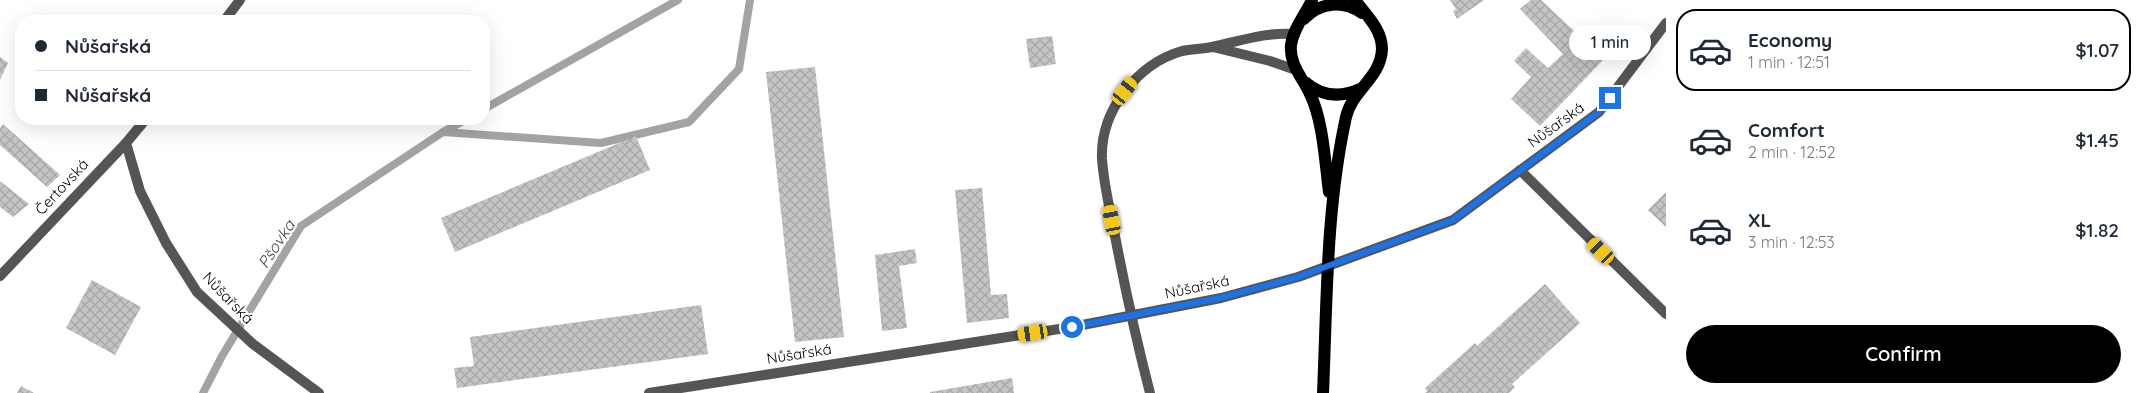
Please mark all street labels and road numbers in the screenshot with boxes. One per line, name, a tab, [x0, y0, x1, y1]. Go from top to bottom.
street label: Nůšařská	[1524, 98, 1588, 152]
street label: Čertovská	[31, 155, 92, 219]
street label: Nůšařská	[199, 268, 258, 328]
street label: Nůšařská	[1163, 270, 1231, 303]
street label: Nůšařská	[765, 339, 833, 368]

